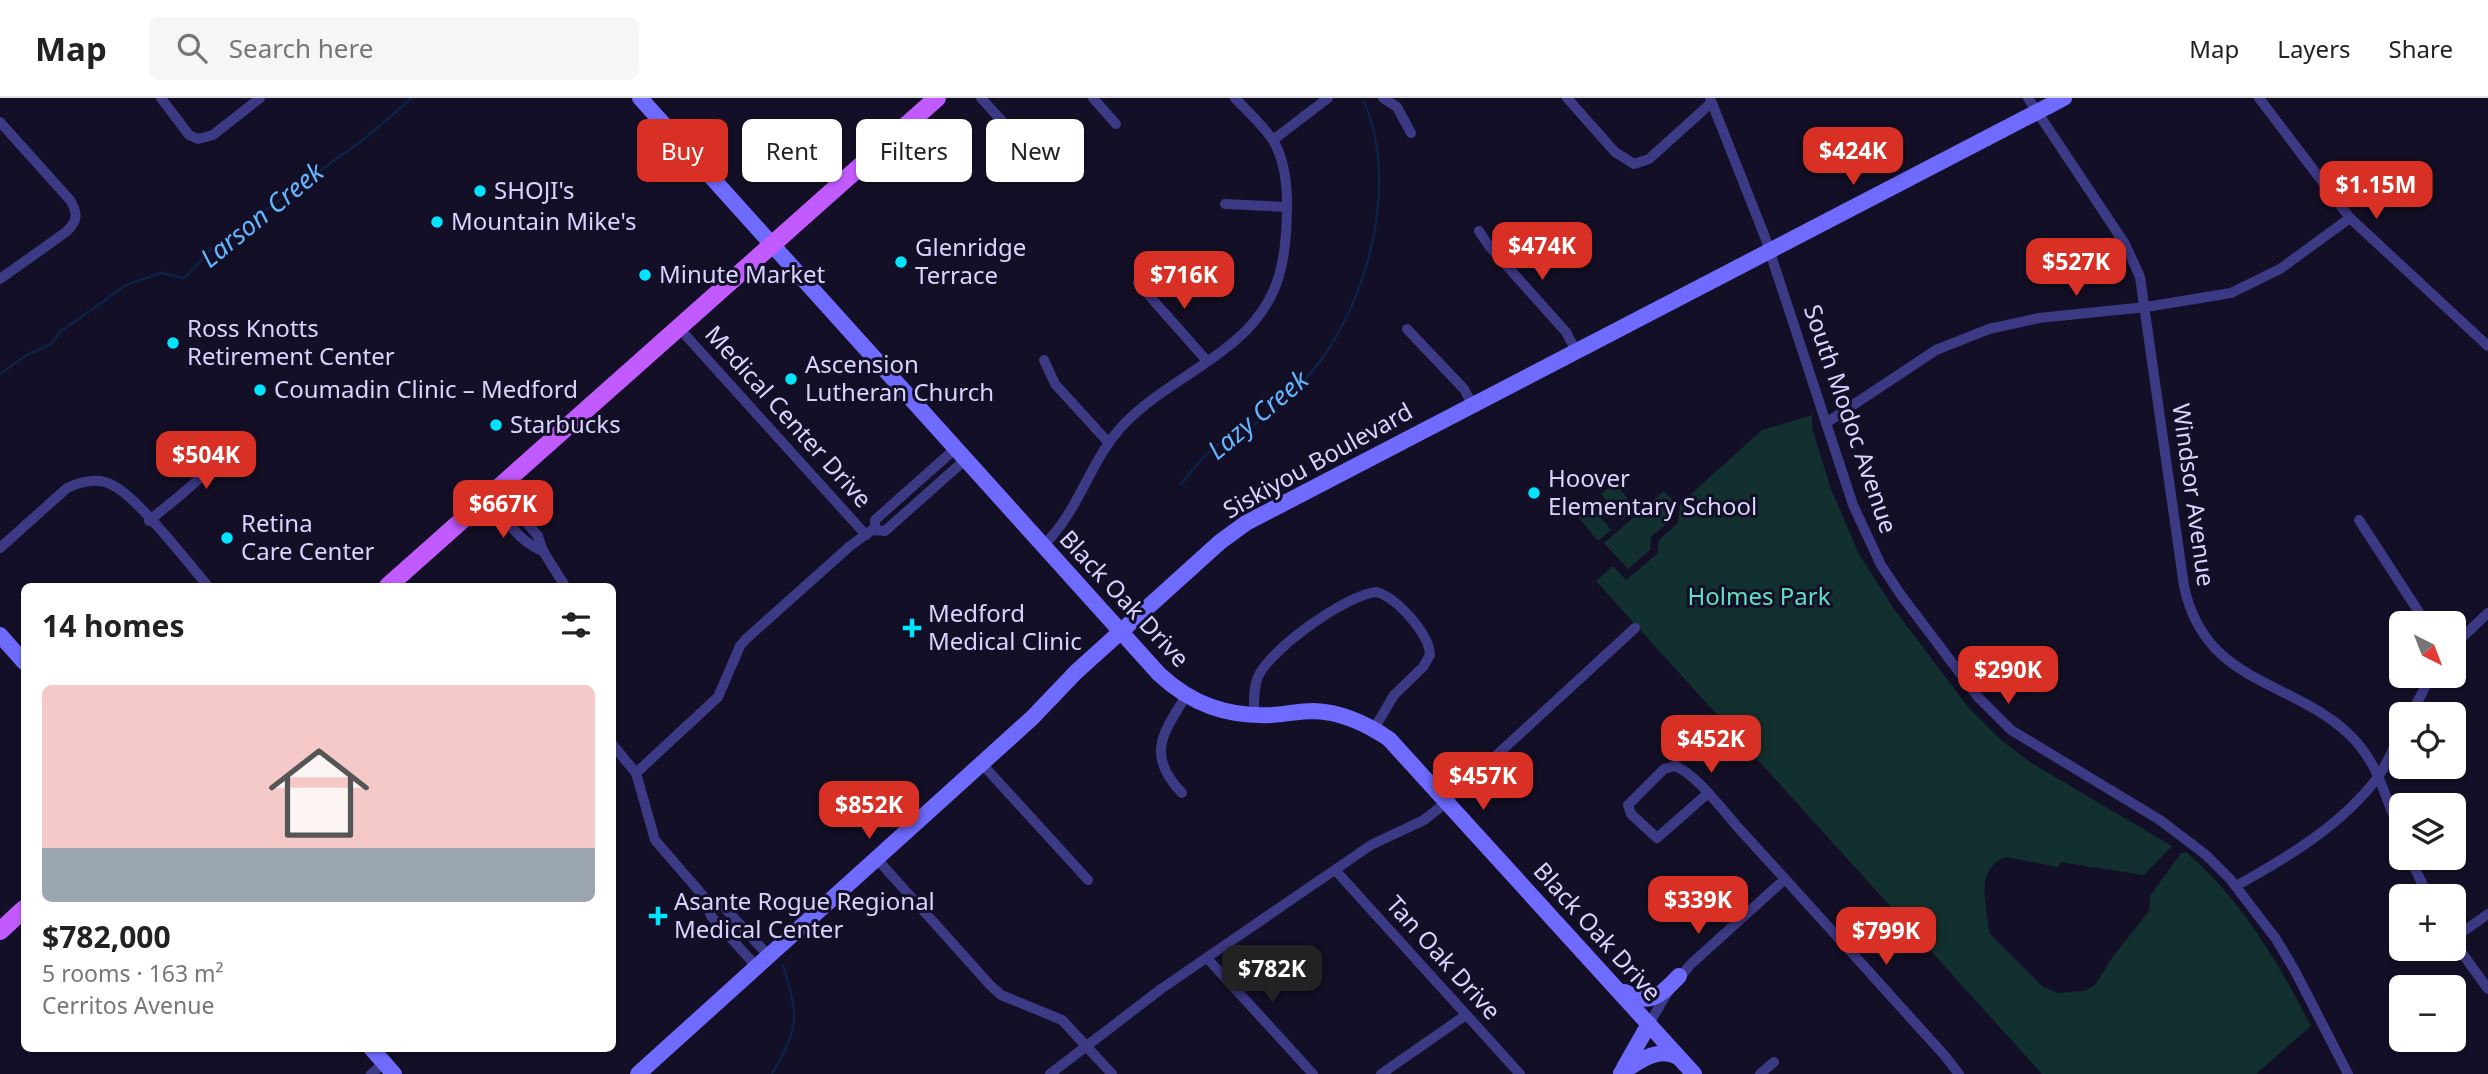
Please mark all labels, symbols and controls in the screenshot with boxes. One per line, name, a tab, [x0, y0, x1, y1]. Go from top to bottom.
search box	[149, 17, 639, 80]
text: Map	[35, 26, 107, 71]
icon: search	[173, 29, 211, 67]
text: Search here	[229, 30, 373, 66]
text: Map	[2189, 32, 2239, 65]
text: Layers	[2277, 32, 2351, 65]
text: Share	[2389, 32, 2453, 65]
chip: Buy	[637, 119, 728, 182]
chip: Rent	[742, 119, 842, 182]
chip: Filters	[856, 119, 972, 182]
chip: New	[986, 119, 1084, 182]
pin: $424K	[1804, 127, 1902, 187]
text: $424K	[1819, 134, 1887, 166]
water label: Larson Creek	[192, 153, 332, 275]
pin: $1.15M	[2319, 162, 2433, 221]
text: $1.15M	[2336, 168, 2416, 200]
place label: SHOJI's	[494, 173, 575, 206]
marker: SHOJI's	[472, 183, 488, 199]
place label: Mountain Mike's	[451, 204, 637, 237]
marker: Mountain Mike's	[429, 214, 445, 230]
pin: $474K	[1493, 222, 1591, 282]
text: $474K	[1508, 229, 1576, 261]
place label: Glenridge Terrace	[915, 230, 1026, 291]
pin: $527K	[2027, 238, 2125, 298]
text: $527K	[2042, 245, 2110, 277]
pin: $716K	[1135, 252, 1233, 311]
marker: Glenridge Terrace	[893, 254, 909, 270]
place label: Minute Market	[659, 257, 826, 290]
text: $716K	[1150, 258, 1218, 290]
marker: Minute Market	[637, 267, 653, 283]
street label: South Modoc Avenue	[1797, 300, 1906, 537]
place label: Ross Knotts Retirement Center	[187, 311, 395, 372]
street label: Medical Center Drive	[698, 318, 880, 514]
marker: Ross Knotts Retirement Center	[165, 335, 181, 351]
place label: Ascension Lutheran Church	[805, 347, 994, 408]
water label: Lazy Creek	[1199, 361, 1316, 467]
marker: Ascension Lutheran Church	[783, 371, 799, 387]
place label: Coumadin Clinic – Medford	[274, 372, 578, 405]
marker: Coumadin Clinic – Medford	[252, 382, 268, 398]
street label: Siskiyou Boulevard	[1217, 394, 1418, 525]
street label: Windsor Avenue	[2165, 401, 2224, 588]
place label: Starbucks	[510, 407, 621, 440]
marker: Starbucks	[488, 417, 504, 433]
pin: $504K	[157, 432, 255, 491]
text: $504K	[172, 438, 240, 470]
place label: Hoover Elementary School	[1548, 461, 1757, 522]
pin: $667K	[454, 480, 552, 540]
marker: Hoover Elementary School	[1526, 485, 1542, 501]
text: $667K	[469, 487, 537, 519]
place label: Retina Care Center	[241, 506, 375, 567]
street label: Black Oak Drive	[1053, 522, 1197, 674]
marker: Retina Care Center	[219, 530, 235, 546]
park label: Holmes Park	[1688, 579, 1831, 612]
place label: Medford Medical Clinic	[928, 596, 1082, 657]
text: 14 homes	[42, 605, 185, 646]
icon: filters	[557, 606, 595, 644]
north arrow	[2389, 611, 2466, 688]
map controls	[2389, 611, 2466, 1052]
marker: Medford Medical Clinic	[902, 618, 922, 638]
pin: $290K	[1959, 646, 2057, 706]
text: $290K	[1974, 653, 2042, 685]
button: locate	[2389, 702, 2466, 779]
pin: $452K	[1662, 716, 1760, 775]
text: $452K	[1677, 722, 1745, 754]
icon: home	[256, 730, 382, 856]
pin: $457K	[1434, 752, 1532, 812]
text: $457K	[1449, 759, 1517, 791]
pin: $852K	[820, 782, 918, 841]
text: $852K	[835, 788, 903, 820]
button: layers	[2389, 793, 2466, 870]
street label: Black Oak Drive	[1527, 854, 1669, 1008]
pin: $339K	[1649, 876, 1747, 936]
text: $339K	[1664, 883, 1732, 915]
place label: Asante Rogue Regional Medical Center	[674, 884, 935, 945]
button: +	[2389, 884, 2466, 961]
street label: Tan Oak Drive	[1379, 888, 1509, 1026]
marker: Asante Rogue Regional Medical Center	[648, 906, 668, 926]
pin: $799K	[1837, 908, 1935, 967]
text: $799K	[1852, 914, 1920, 946]
text: $782,000	[42, 916, 171, 957]
pin: $782K	[1223, 946, 1321, 1005]
text: $782K	[1238, 952, 1306, 984]
text: 5 rooms · 163 m²	[42, 957, 224, 989]
button: −	[2389, 975, 2466, 1052]
text: Cerritos Avenue	[42, 989, 214, 1021]

